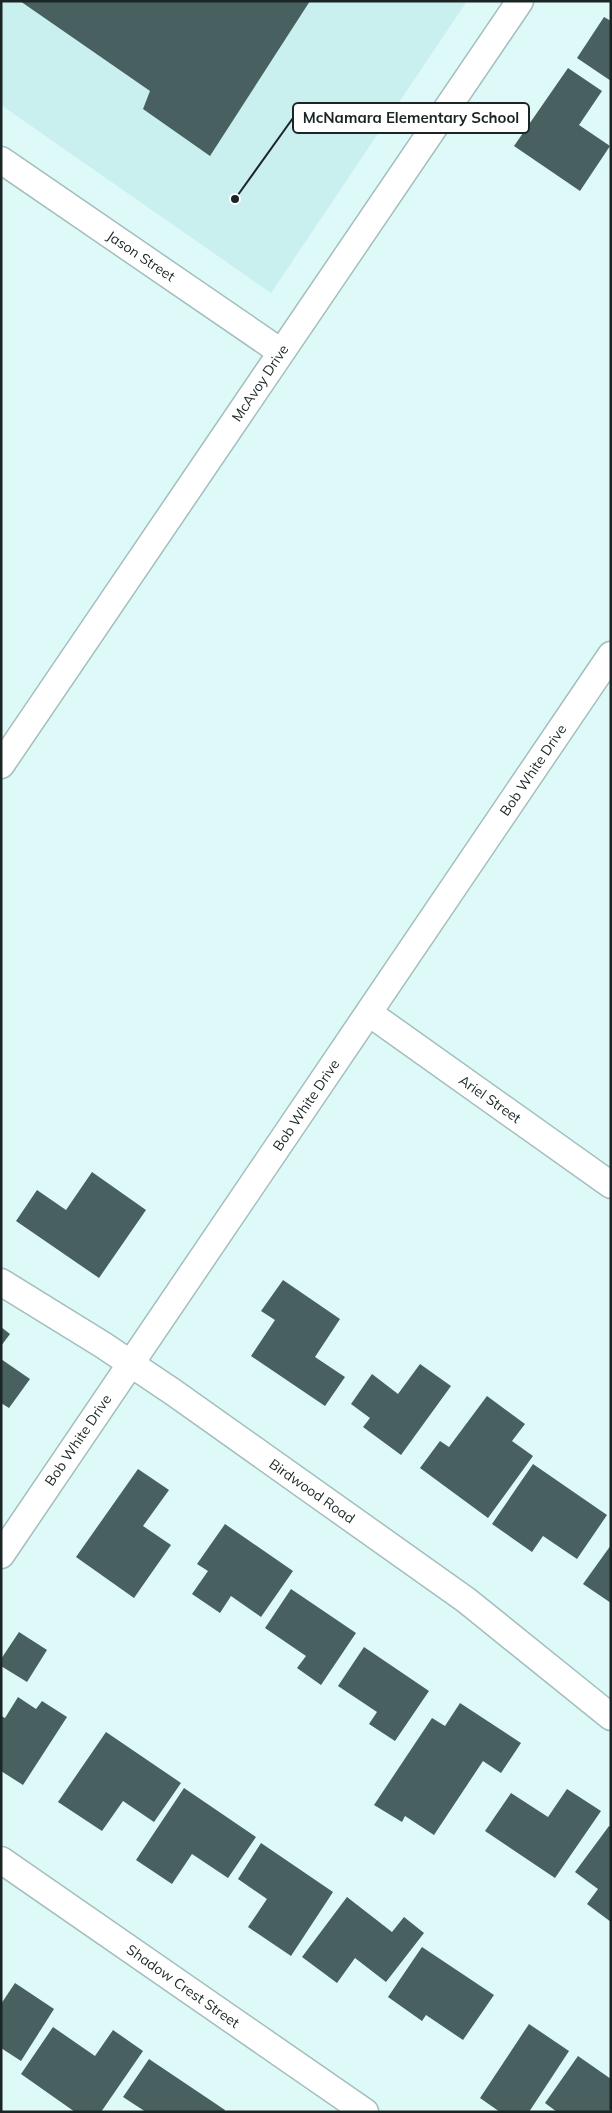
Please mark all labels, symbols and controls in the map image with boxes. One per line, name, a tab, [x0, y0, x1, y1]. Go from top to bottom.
callout: McNamara Elementary School	[293, 103, 529, 133]
text: McNamara Elementary School	[303, 108, 519, 127]
street label: Jason Street	[103, 227, 179, 285]
street label: McAvoy Drive	[228, 341, 292, 425]
street label: Bob White Drive	[496, 721, 570, 819]
street label: Bob White Drive	[269, 1056, 343, 1154]
street label: Ariel Street	[455, 1071, 525, 1127]
street label: Bob White Drive	[41, 1391, 115, 1489]
street label: Birdwood Road	[266, 1455, 358, 1527]
street label: Shadow Crest Street	[123, 1940, 243, 2032]

